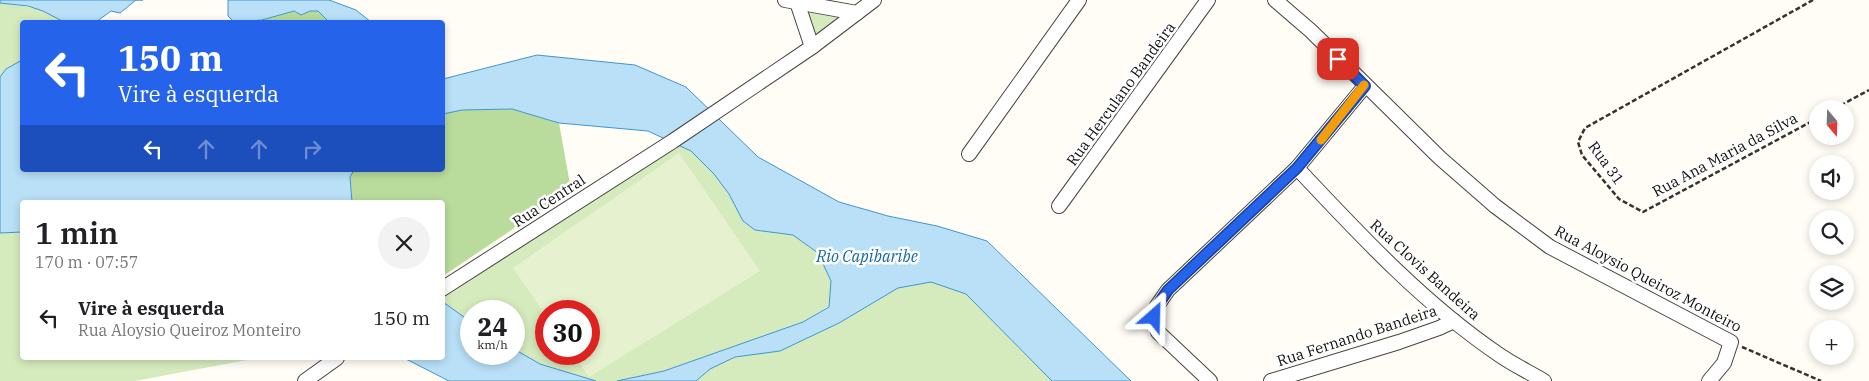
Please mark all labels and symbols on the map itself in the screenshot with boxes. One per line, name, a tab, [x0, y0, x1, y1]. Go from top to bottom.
street label: Rua Herculano Bandeira	[1062, 18, 1179, 169]
pin	[1317, 38, 1359, 80]
north arrow	[1809, 100, 1854, 145]
street label: Rua Ana Maria da Silva	[1649, 108, 1801, 201]
street label: Rua 31	[1584, 137, 1628, 188]
street label: Rua Central	[509, 170, 589, 231]
street label: Rua Clovis Bandeira	[1366, 215, 1484, 324]
street label: Rua Aloysio Queiroz Monteiro	[1552, 221, 1745, 336]
water label: Rio Capibaribe	[815, 246, 918, 266]
position arrow	[1127, 290, 1179, 342]
speed limit sign: 30	[535, 300, 600, 365]
street label: Rua Fernando Bandeira	[1274, 301, 1439, 370]

